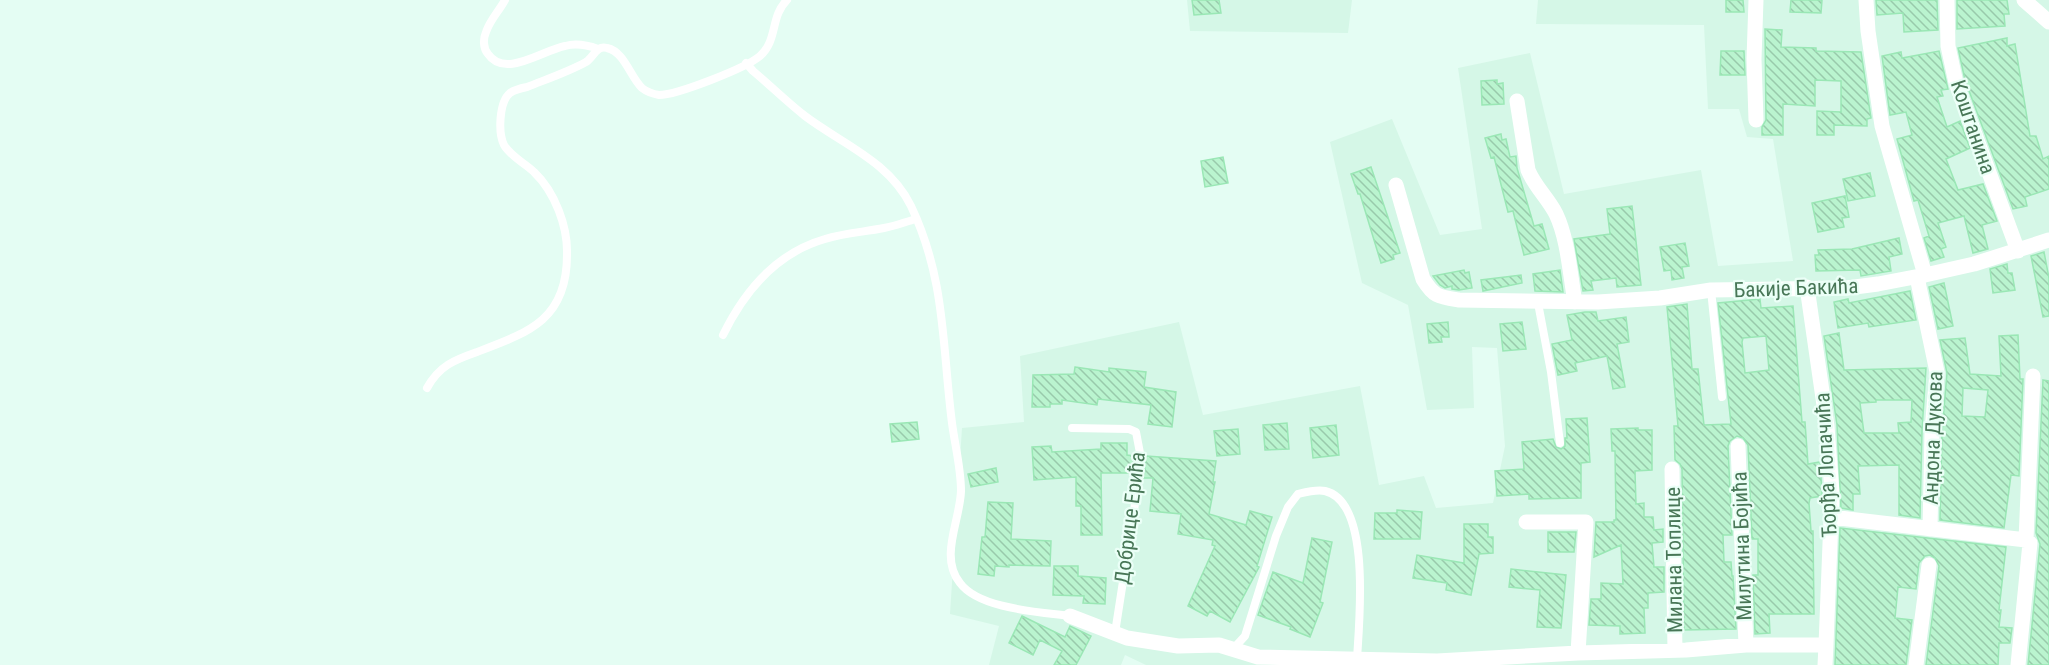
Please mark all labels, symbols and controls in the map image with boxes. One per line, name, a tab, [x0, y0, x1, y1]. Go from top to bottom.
street label: Коштанина	[1946, 77, 2000, 177]
street label: Бакије Бакића	[1733, 274, 1859, 302]
street label: Андона Дукова	[1919, 371, 1947, 505]
street label: Ђорђа Лопачића	[1810, 392, 1842, 538]
street label: Добрице Ерића	[1110, 450, 1150, 586]
street label: Милутина Бојића	[1727, 471, 1757, 621]
street label: Милана Топлице	[1661, 487, 1687, 633]

